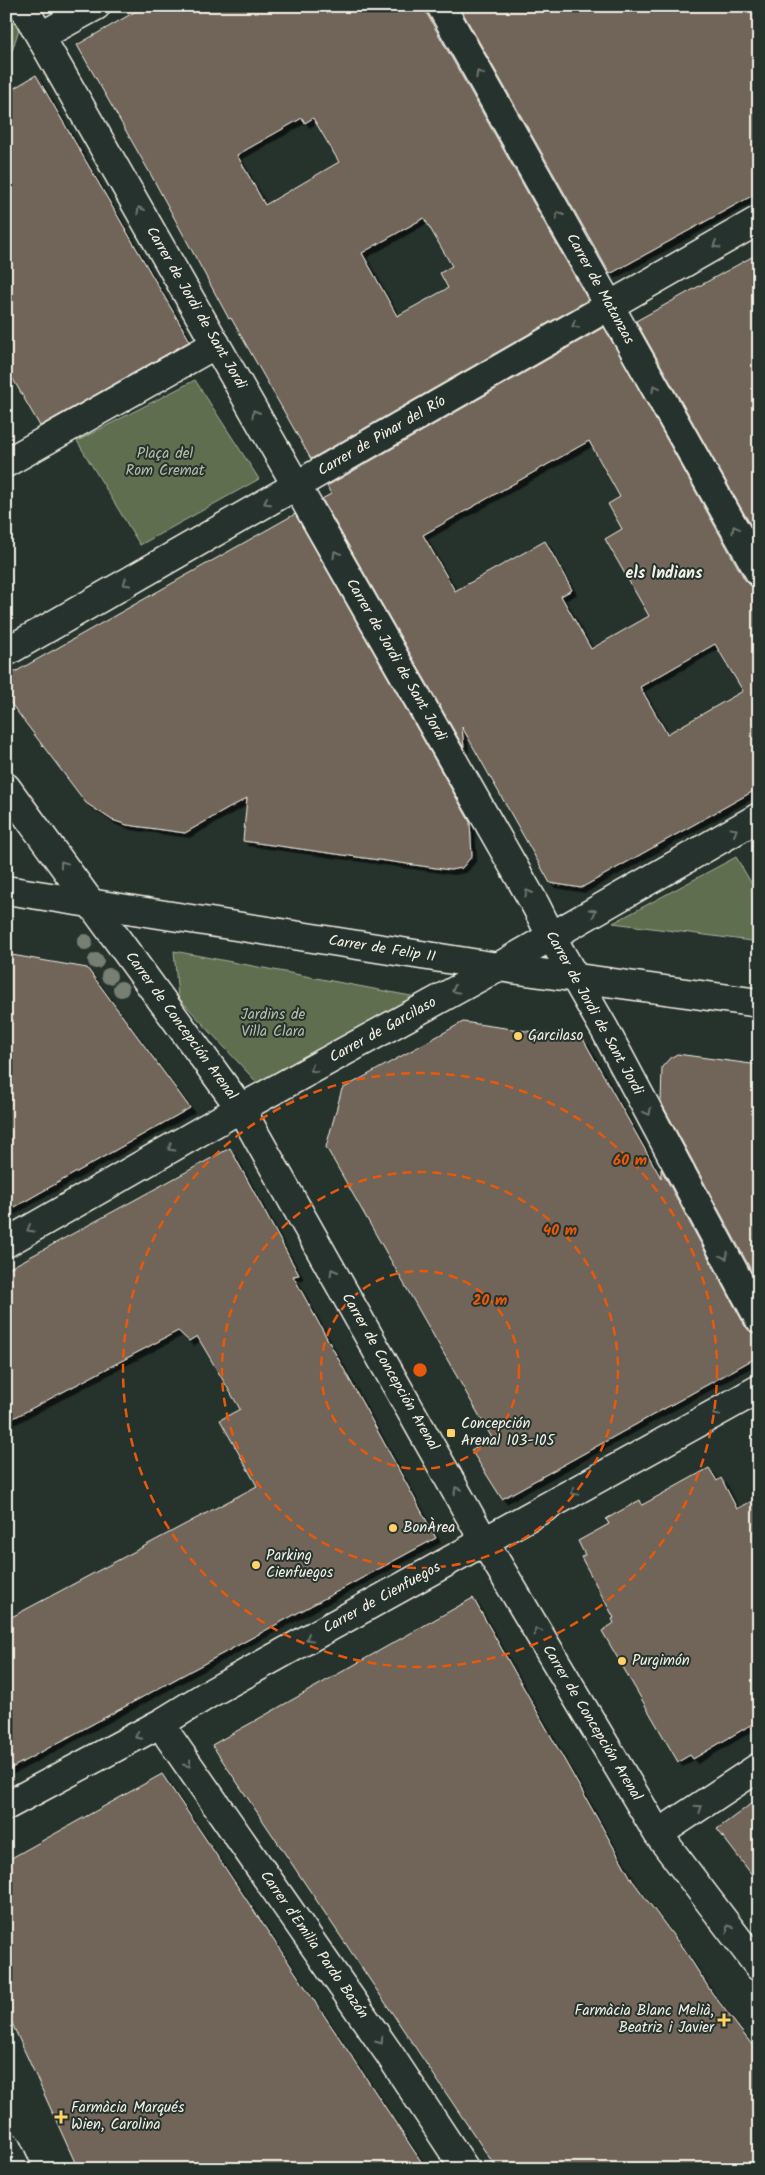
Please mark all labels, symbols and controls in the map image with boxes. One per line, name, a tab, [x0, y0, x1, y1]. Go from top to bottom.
one-way arrow	[475, 70, 485, 79]
one-way arrow	[137, 207, 147, 216]
one-way arrow	[555, 212, 565, 221]
street label: Carrer de Jordi de Sant Jordi	[139, 222, 253, 395]
street label: Carrer de Matanzas	[560, 229, 641, 349]
one-way arrow	[713, 238, 722, 248]
one-way arrow	[572, 319, 581, 329]
one-way arrow	[652, 384, 662, 393]
street label: Carrer de Pinar del Río	[313, 389, 451, 483]
one-way arrow	[251, 409, 261, 418]
park label: Plaça del Rom Cremat	[126, 442, 205, 483]
one-way arrow	[264, 496, 273, 506]
one-way arrow	[731, 526, 741, 535]
one-way arrow	[332, 550, 342, 559]
district label: els Indians	[626, 561, 703, 586]
street label: Carrer de Jordi de Sant Jordi	[339, 574, 453, 747]
one-way arrow	[123, 576, 132, 586]
one-way arrow	[729, 827, 738, 837]
one-way arrow	[60, 860, 69, 870]
one-way arrow	[525, 889, 535, 898]
one-way arrow	[587, 908, 596, 918]
street label: Carrer de Jordi de Sant Jordi	[539, 926, 650, 1101]
street label: Carrer de Felip II	[327, 929, 438, 969]
street label: Carrer de Concepción Arenal	[119, 947, 243, 1106]
one-way arrow	[451, 984, 460, 994]
street label: Carrer de Garcilaso	[325, 991, 441, 1069]
park label: Jardins de Villa Clara	[241, 1003, 306, 1044]
place label: Garcilaso	[528, 1024, 584, 1048]
marker: Garcilaso	[512, 1030, 524, 1042]
one-way arrow	[309, 1062, 318, 1072]
one-way arrow	[642, 1107, 652, 1116]
one-way arrow	[167, 1142, 176, 1152]
text: 60 m	[613, 1149, 647, 1173]
text: 40 m	[543, 1219, 577, 1243]
one-way arrow	[27, 1223, 36, 1233]
one-way arrow	[719, 1250, 729, 1259]
one-way arrow	[330, 1268, 340, 1277]
street label: Carrer de Concepción Arenal	[335, 1289, 445, 1456]
text: 20 m	[473, 1289, 507, 1313]
centre of rings	[411, 1361, 429, 1379]
one-way arrow	[712, 1407, 721, 1417]
place label: Concepción Arenal 103-105	[461, 1412, 555, 1453]
marker: Concepción Arenal 103-105	[445, 1427, 457, 1439]
one-way arrow	[570, 1485, 579, 1495]
one-way arrow	[453, 1486, 463, 1495]
place label: BonÀrea	[403, 1516, 455, 1540]
marker: BonÀrea	[387, 1522, 399, 1534]
place label: Parking Cienfuegos	[266, 1544, 334, 1585]
street label: Carrer de Cienfuegos	[319, 1555, 446, 1640]
marker: Parking Cienfuegos	[250, 1559, 262, 1571]
one-way arrow	[533, 1627, 543, 1636]
one-way arrow	[306, 1632, 315, 1642]
street label: Carrer de Concepción Arenal	[536, 1640, 649, 1806]
place label: Purgimón	[632, 1649, 690, 1673]
marker: Purgimón	[616, 1655, 628, 1667]
one-way arrow	[134, 1730, 143, 1740]
one-way arrow	[182, 1758, 191, 1767]
one-way arrow	[693, 1804, 702, 1814]
street label: Carrer d'Emilia Pardo Bazán	[254, 1866, 374, 2024]
one-way arrow	[727, 1925, 735, 1934]
place label: Farmàcia Blanc Melià, Beatriz i Javier	[575, 1999, 715, 2040]
marker: Farmàcia Blanc Melià, Beatriz i Javier	[718, 2014, 730, 2026]
one-way arrow	[374, 2035, 383, 2045]
place label: Farmàcia Marqués Wien, Carolina	[71, 2096, 185, 2137]
marker: Farmàcia Marqués Wien, Carolina	[55, 2111, 67, 2123]

